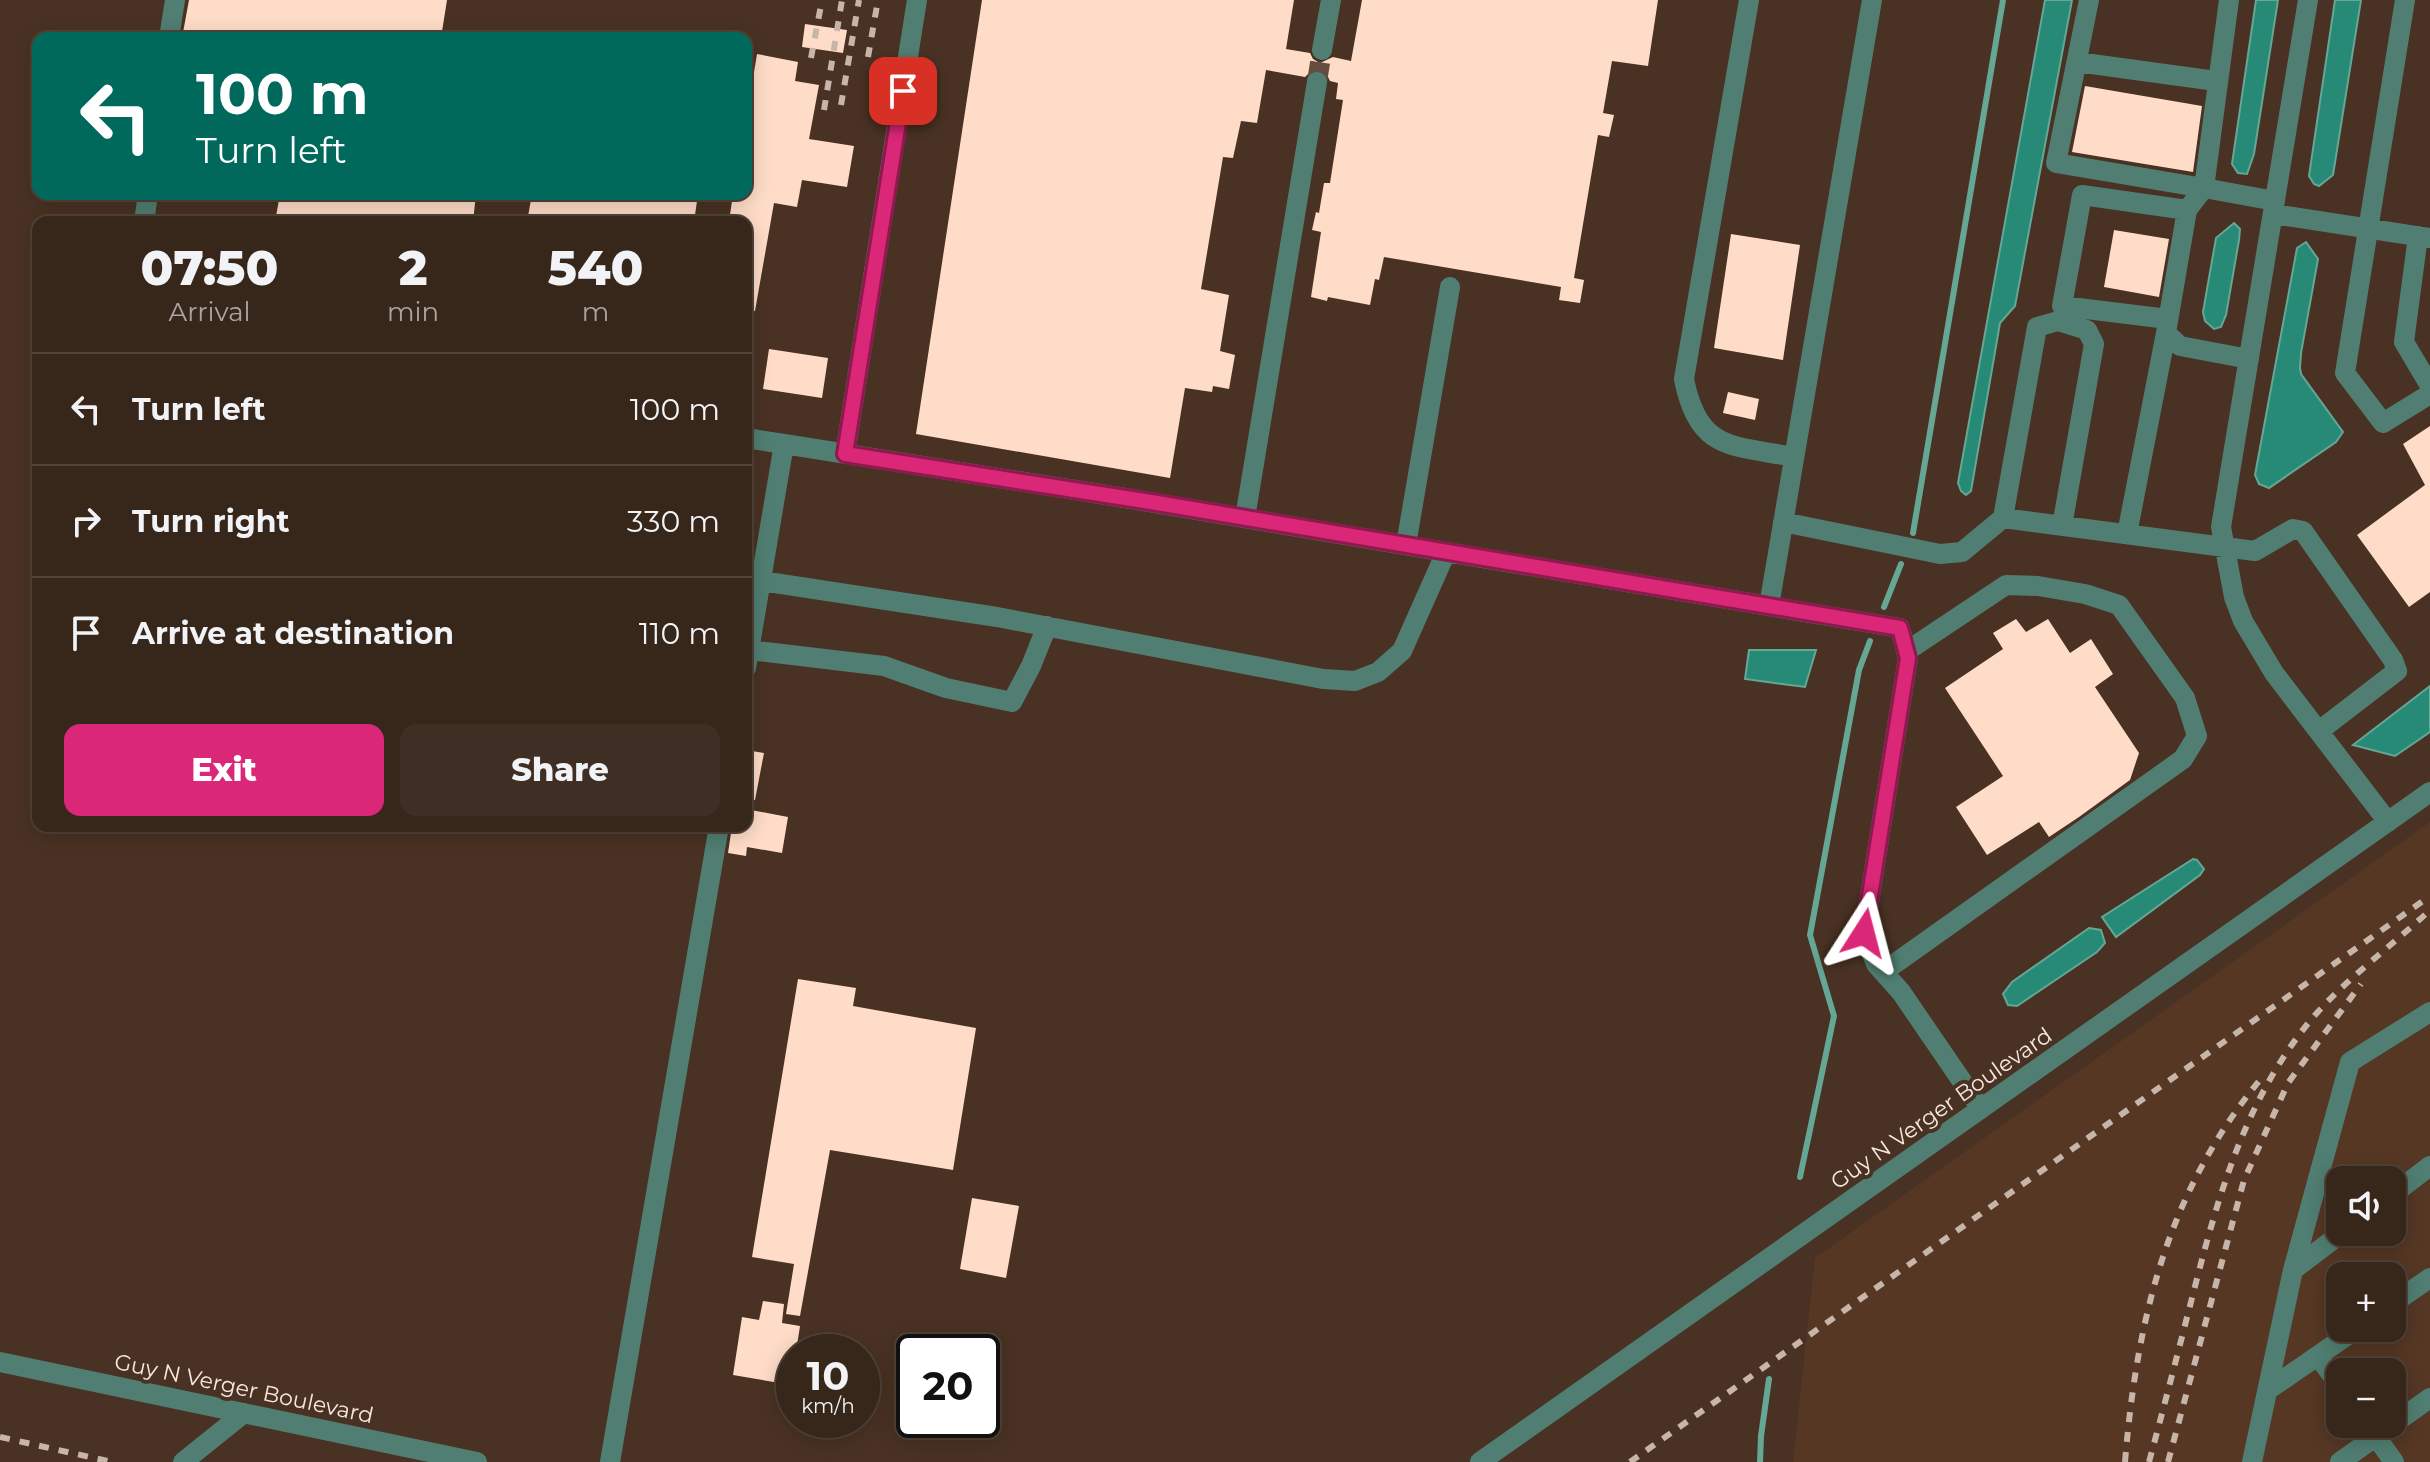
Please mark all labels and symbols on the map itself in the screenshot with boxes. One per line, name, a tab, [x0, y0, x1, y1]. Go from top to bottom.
pin	[869, 57, 937, 125]
position arrow	[1822, 891, 1906, 975]
street label: Guy N Verger Boulevard	[1825, 1022, 2057, 1195]
speed limit sign: 20	[896, 1334, 1000, 1438]
street label: Guy N Verger Boulevard	[112, 1348, 376, 1429]

